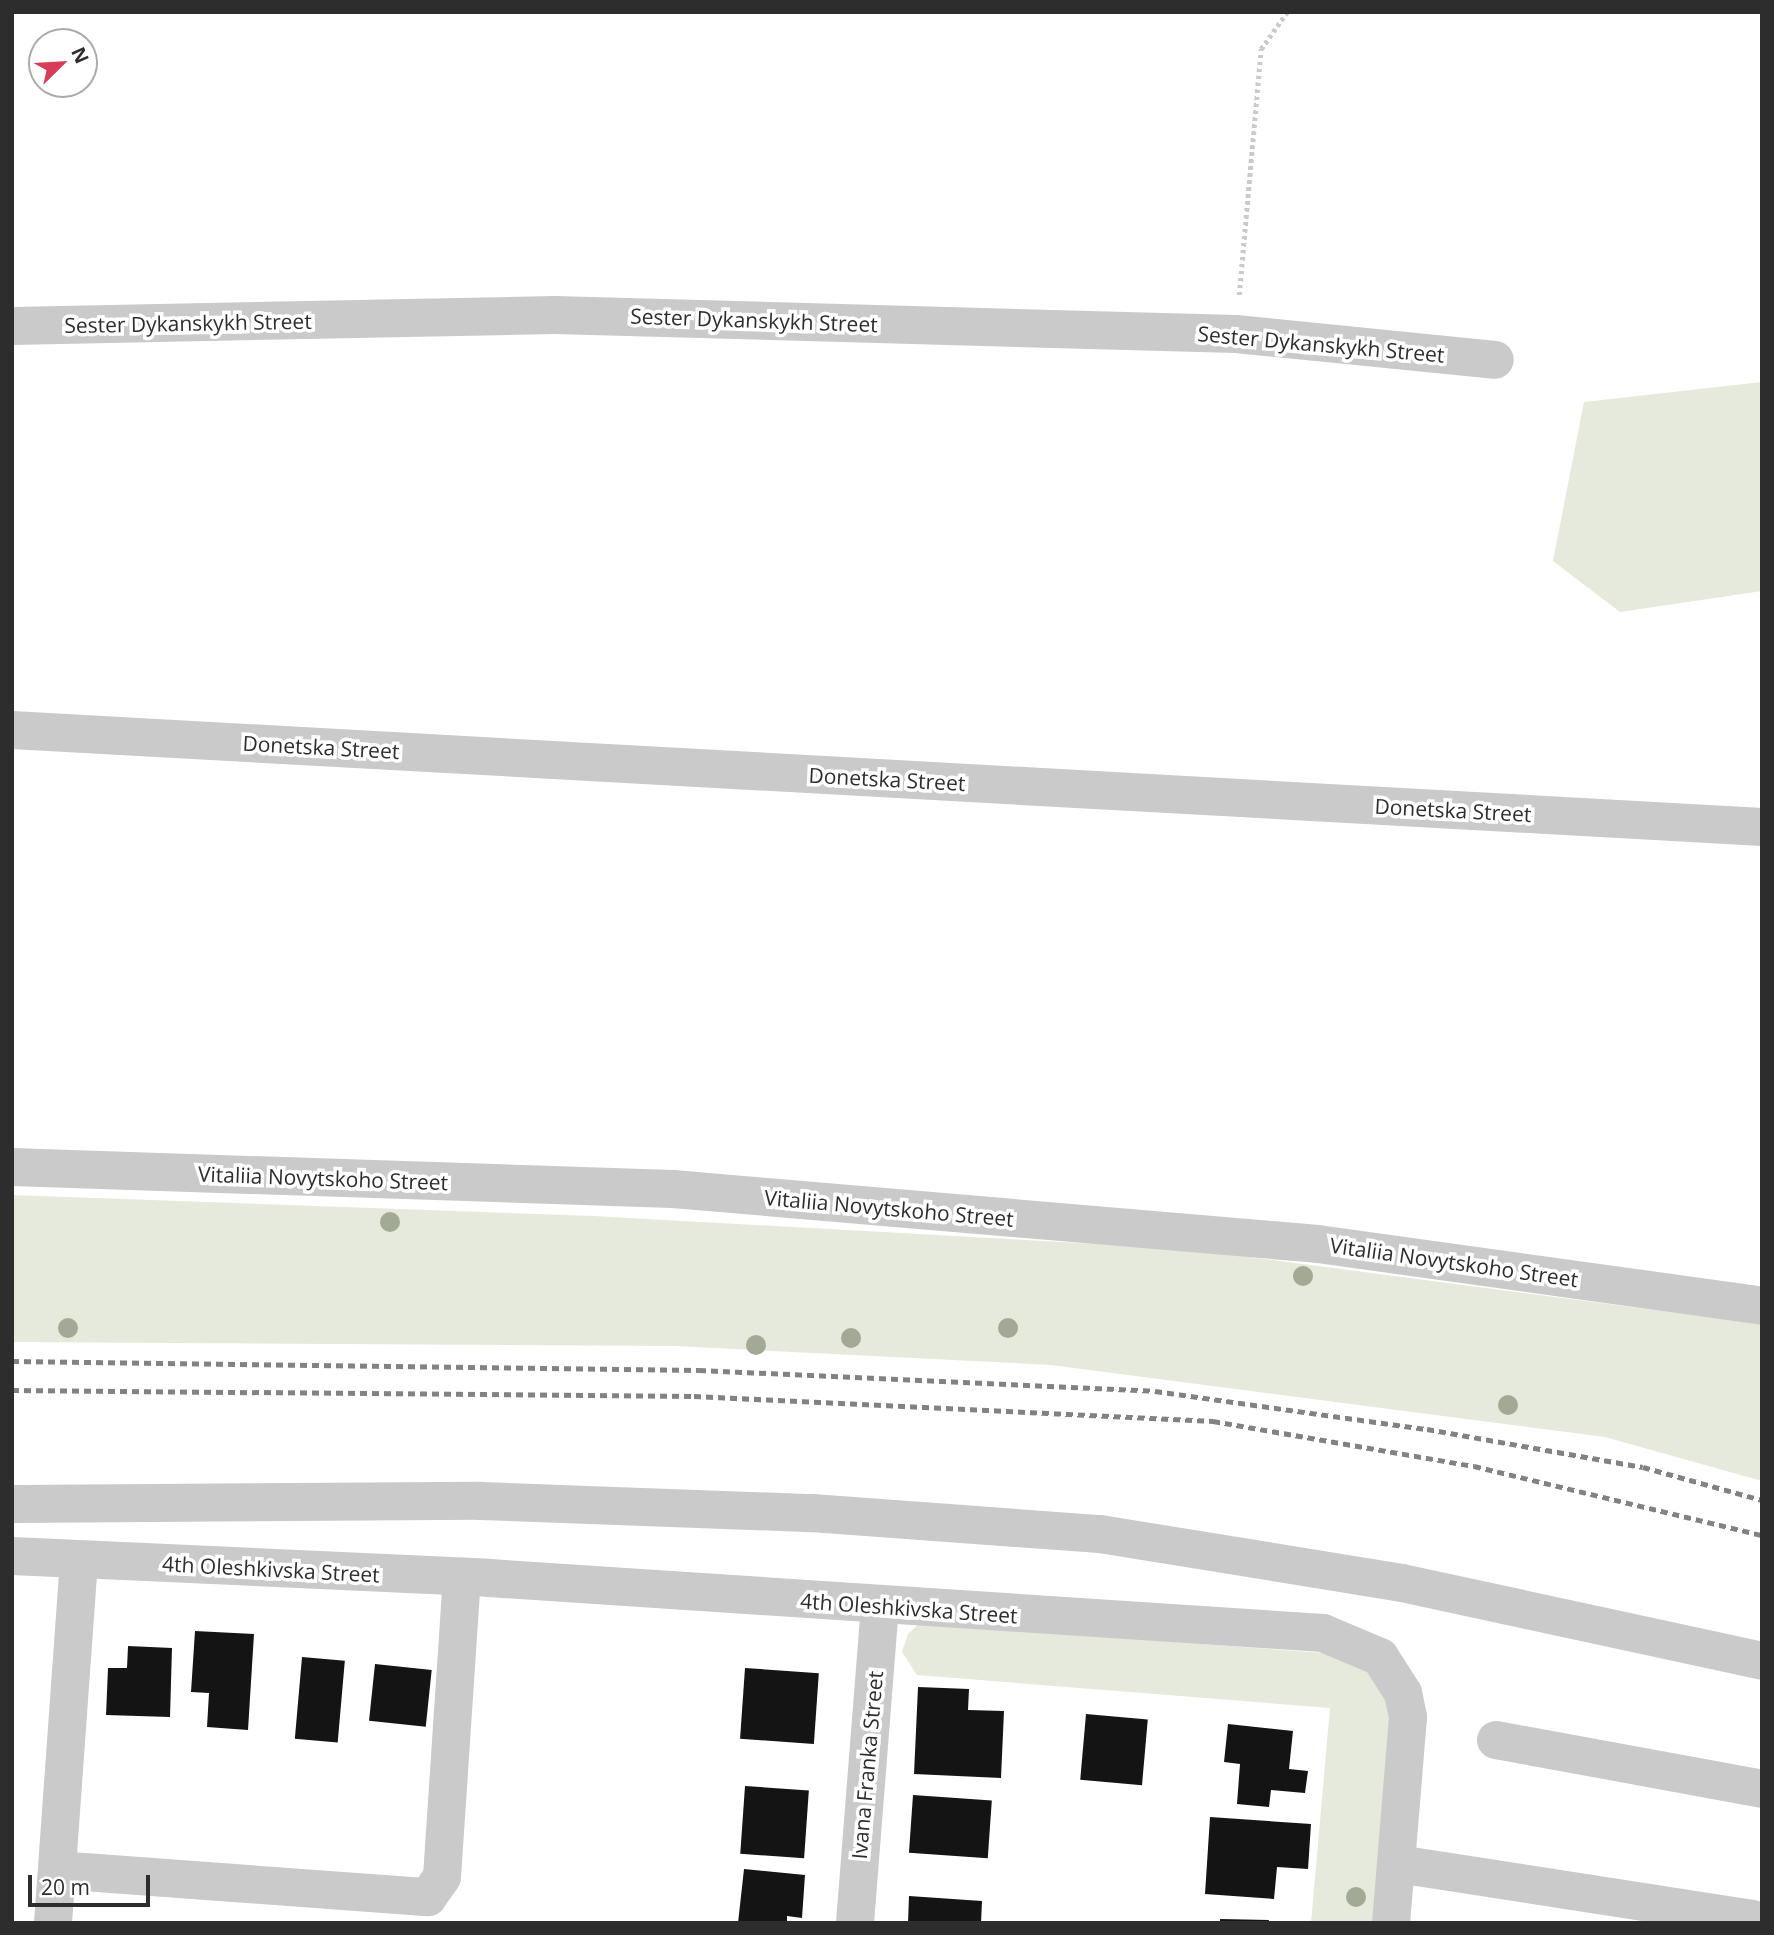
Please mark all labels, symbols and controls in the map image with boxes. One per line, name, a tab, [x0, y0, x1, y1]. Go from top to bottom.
north arrow	[28, 28, 98, 98]
text: N	[65, 43, 95, 68]
street label: Sester Dykanskykh Street	[630, 303, 878, 337]
street label: Sester Dykanskykh Street	[64, 308, 312, 338]
street label: Sester Dykanskykh Street	[1197, 321, 1445, 367]
street label: Donetska Street	[242, 730, 400, 764]
street label: Donetska Street	[808, 762, 966, 796]
street label: Donetska Street	[1374, 793, 1532, 827]
street label: Vitaliia Novytskoho Street	[198, 1161, 448, 1195]
street label: Vitaliia Novytskoho Street	[763, 1185, 1015, 1231]
street label: Vitaliia Novytskoho Street	[1328, 1232, 1580, 1292]
street label: 4th Oleshkivska Street	[162, 1551, 380, 1587]
street label: 4th Oleshkivska Street	[799, 1588, 1019, 1628]
street label: Ivana Franka Street	[846, 1670, 888, 1860]
scale bar	[32, 1862, 154, 1906]
text: 20 m	[41, 1873, 90, 1901]

